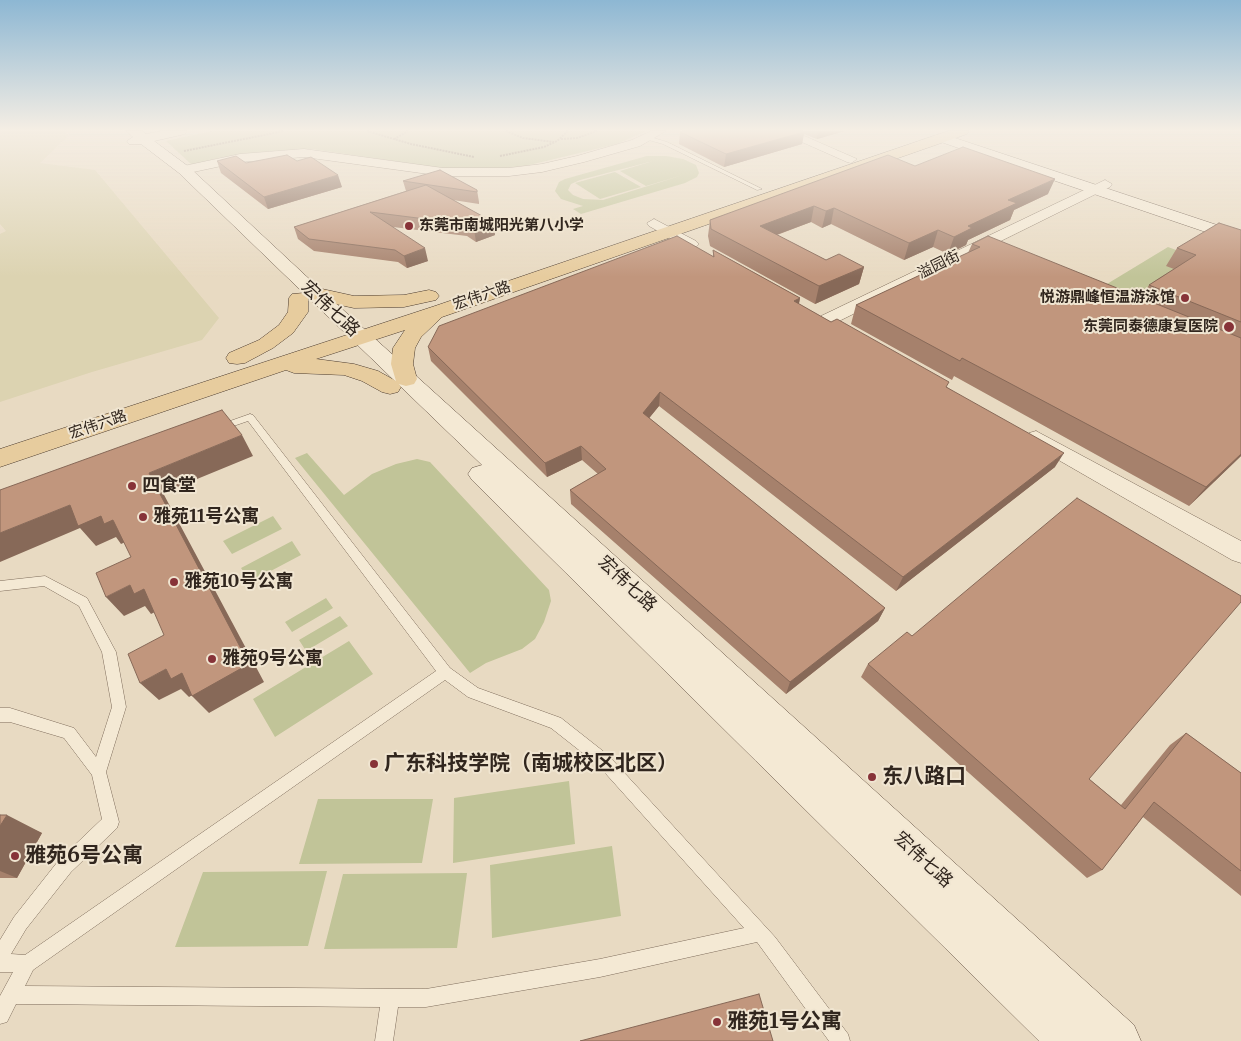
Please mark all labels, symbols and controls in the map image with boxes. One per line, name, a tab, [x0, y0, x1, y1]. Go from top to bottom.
place label: 东莞市南城阳光第八小学	[419, 217, 584, 235]
marker: 东莞市南城阳光第八小学	[403, 220, 415, 232]
street label: 溢园街	[915, 247, 963, 283]
street label: 宏伟七路	[296, 277, 364, 341]
street label: 宏伟六路	[451, 278, 513, 314]
place label: 悦游鼎峰恒温游泳馆	[1040, 289, 1175, 307]
marker: 悦游鼎峰恒温游泳馆	[1179, 292, 1191, 304]
place label: 东莞同泰德康复医院	[1083, 318, 1218, 336]
marker: 东莞同泰德康复医院	[1222, 320, 1236, 334]
street label: 宏伟六路	[67, 407, 129, 443]
place label: 四食堂	[142, 475, 196, 497]
marker: 四食堂	[126, 480, 138, 492]
place label: 雅苑11号公寓	[153, 506, 259, 528]
marker: 雅苑11号公寓	[137, 511, 149, 523]
street label: 宏伟七路	[593, 552, 661, 616]
place label: 雅苑10号公寓	[184, 571, 294, 593]
marker: 雅苑10号公寓	[168, 576, 180, 588]
place label: 雅苑9号公寓	[222, 648, 323, 670]
marker: 雅苑9号公寓	[206, 653, 218, 665]
place label: 广东科技学院（南城校区北区）	[384, 751, 678, 777]
marker: 广东科技学院（南城校区北区）	[368, 758, 380, 770]
place label: 东八路口	[882, 764, 966, 790]
marker: 东八路口	[866, 771, 878, 783]
street label: 宏伟七路	[889, 828, 957, 892]
place label: 雅苑6号公寓	[25, 843, 143, 869]
marker: 雅苑6号公寓	[9, 850, 21, 862]
place label: 雅苑1号公寓	[727, 1009, 842, 1035]
marker: 雅苑1号公寓	[711, 1016, 723, 1028]

